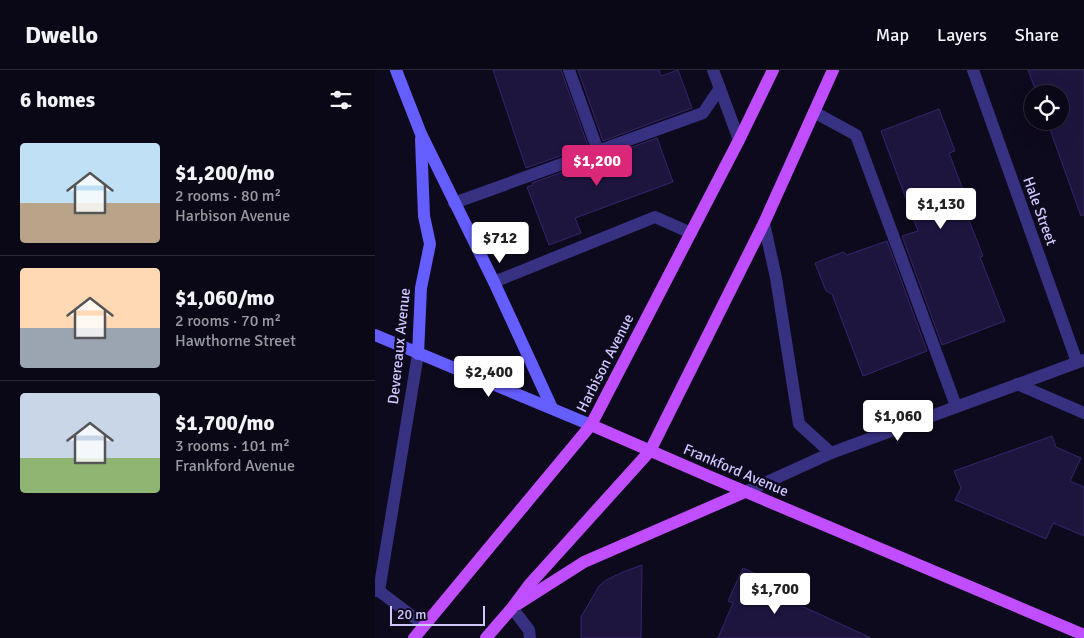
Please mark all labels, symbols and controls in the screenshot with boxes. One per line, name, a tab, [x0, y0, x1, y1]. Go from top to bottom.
text: Dwello	[25, 20, 98, 50]
text: Map	[876, 24, 909, 46]
text: Layers	[937, 24, 987, 46]
text: Share	[1015, 24, 1059, 46]
map controls	[1024, 85, 1069, 130]
button: locate	[1024, 85, 1069, 130]
icon: filters	[327, 86, 355, 114]
text: 6 homes	[20, 87, 95, 113]
pin: $1,200	[556, 144, 638, 187]
text: $1,200	[573, 151, 621, 171]
text: $1,200/mo	[175, 160, 274, 186]
icon: home	[60, 163, 120, 223]
street label: Hale Street	[1019, 174, 1061, 248]
text: 2 rooms · 80 m²	[175, 186, 281, 206]
pin: $1,130	[900, 188, 982, 230]
text: $1,130	[917, 194, 965, 214]
text: Harbison Avenue	[175, 206, 290, 226]
pin: $712	[470, 222, 530, 264]
text: $712	[483, 228, 517, 248]
text: $1,060/mo	[175, 285, 274, 311]
street label: Devereaux Avenue	[384, 287, 414, 405]
icon: home	[60, 288, 120, 348]
text: 2 rooms · 70 m²	[175, 311, 281, 331]
street label: Harbison Avenue	[572, 311, 638, 415]
text: Hawthorne Street	[175, 331, 296, 351]
pin: $2,400	[448, 356, 530, 398]
text: $2,400	[465, 362, 513, 382]
pin: $1,060	[857, 400, 939, 442]
text: $1,060	[874, 406, 922, 426]
text: $1,700/mo	[175, 410, 274, 436]
icon: home	[60, 413, 120, 473]
text: 3 rooms · 101 m²	[175, 436, 290, 456]
street label: Frankford Avenue	[681, 440, 791, 500]
text: Frankford Avenue	[175, 456, 295, 476]
pin: $1,700	[734, 572, 816, 615]
text: $1,700	[751, 579, 799, 599]
scale bar	[390, 603, 485, 626]
text: 20 m	[397, 606, 426, 623]

